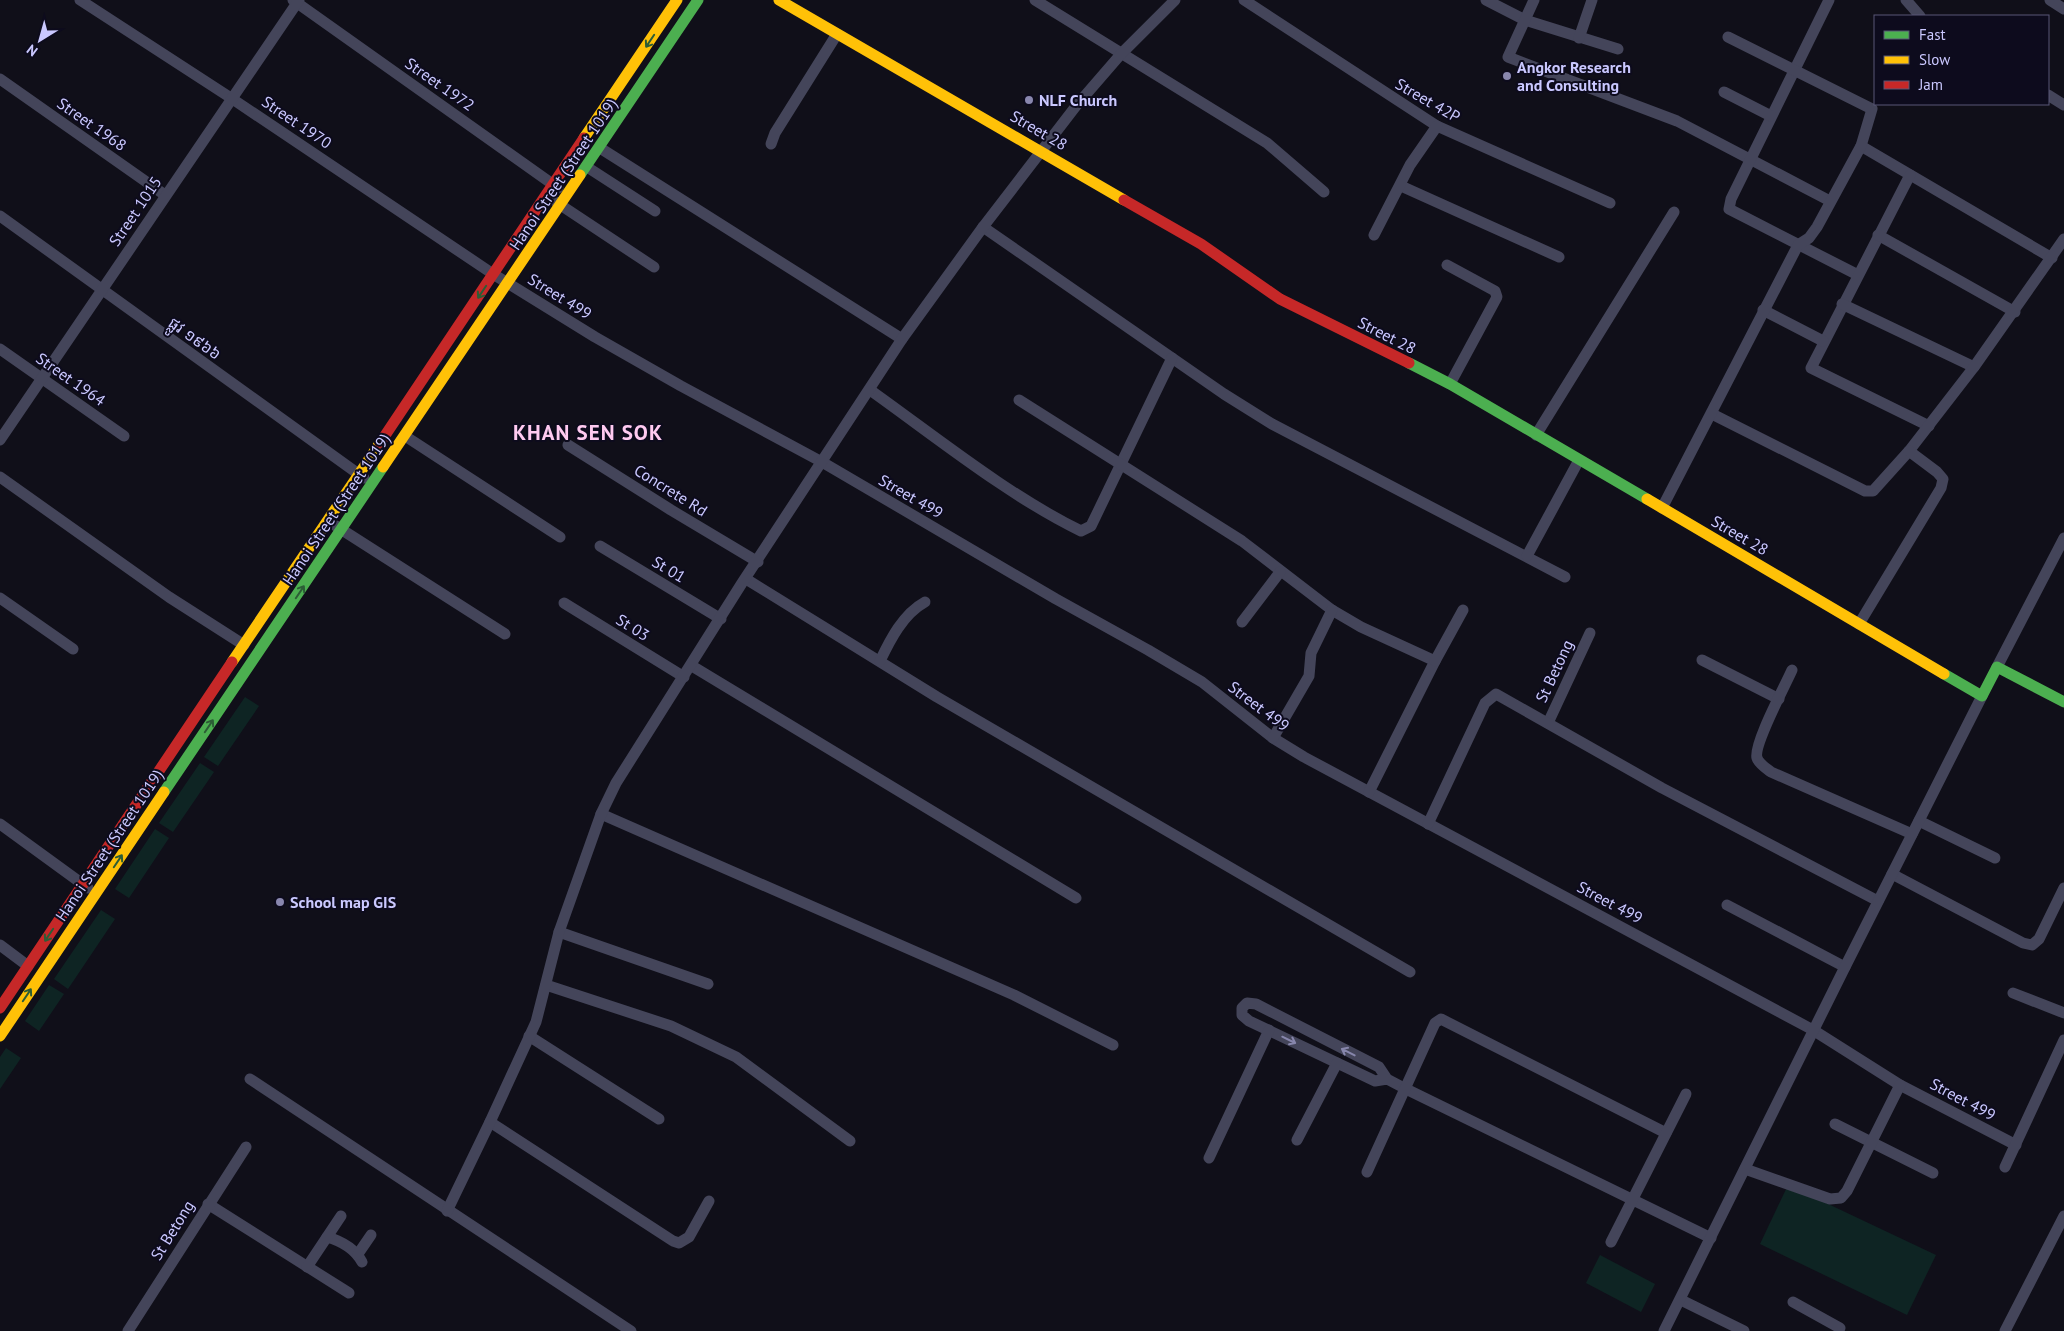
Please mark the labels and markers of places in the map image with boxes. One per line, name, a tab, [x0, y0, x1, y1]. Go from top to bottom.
place label: Angkor Research and Consulting	[1517, 57, 1631, 95]
marker: Angkor Research and Consulting	[1501, 70, 1513, 82]
place label: NLF Church	[1039, 90, 1117, 110]
marker: NLF Church	[1023, 94, 1035, 106]
place label: School map GIS	[290, 892, 396, 912]
marker: School map GIS	[274, 896, 286, 908]

